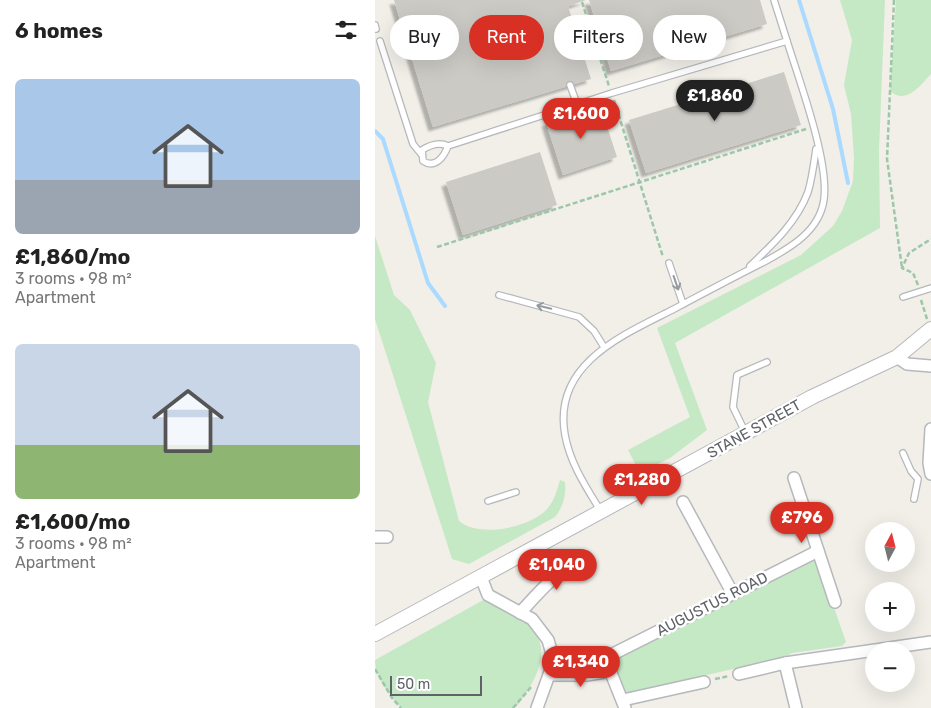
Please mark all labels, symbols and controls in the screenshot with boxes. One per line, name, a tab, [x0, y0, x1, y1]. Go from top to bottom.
chip: Buy	[390, 15, 459, 60]
chip: Rent	[469, 15, 544, 60]
chip: Filters	[554, 15, 643, 60]
chip: New	[653, 15, 726, 60]
icon: filters	[332, 16, 360, 44]
text: 6 homes	[15, 18, 103, 43]
pin: £1,860	[674, 80, 756, 122]
text: £1,860	[687, 86, 743, 105]
pin: £1,600	[540, 98, 622, 140]
text: £1,600	[553, 104, 609, 123]
icon: home	[143, 111, 233, 201]
text: £1,860/mo	[15, 244, 130, 269]
text: 3 rooms · 98 m²	[15, 269, 132, 288]
one-way arrow	[672, 275, 681, 291]
text: Apartment	[15, 288, 95, 307]
one-way arrow	[536, 302, 552, 312]
icon: home	[143, 376, 233, 466]
street label: STANE STREET	[704, 396, 804, 462]
pin: £1,280	[601, 464, 683, 506]
text: £1,280	[614, 470, 670, 489]
pin: £796	[772, 502, 832, 544]
text: £796	[781, 508, 823, 527]
text: £1,600/mo	[15, 509, 130, 534]
north arrow	[865, 522, 915, 572]
map controls	[865, 522, 915, 692]
text: 3 rooms · 98 m²	[15, 534, 132, 553]
pin: £1,040	[516, 548, 598, 591]
text: Apartment	[15, 553, 95, 572]
text: £1,040	[529, 555, 585, 574]
street label: AUGUSTUS ROAD	[653, 568, 771, 640]
button: +	[865, 582, 915, 632]
button: −	[865, 642, 915, 692]
pin: £1,340	[540, 646, 622, 688]
text: £1,340	[553, 652, 609, 671]
scale bar	[390, 673, 483, 696]
text: 50 m	[397, 676, 430, 693]

